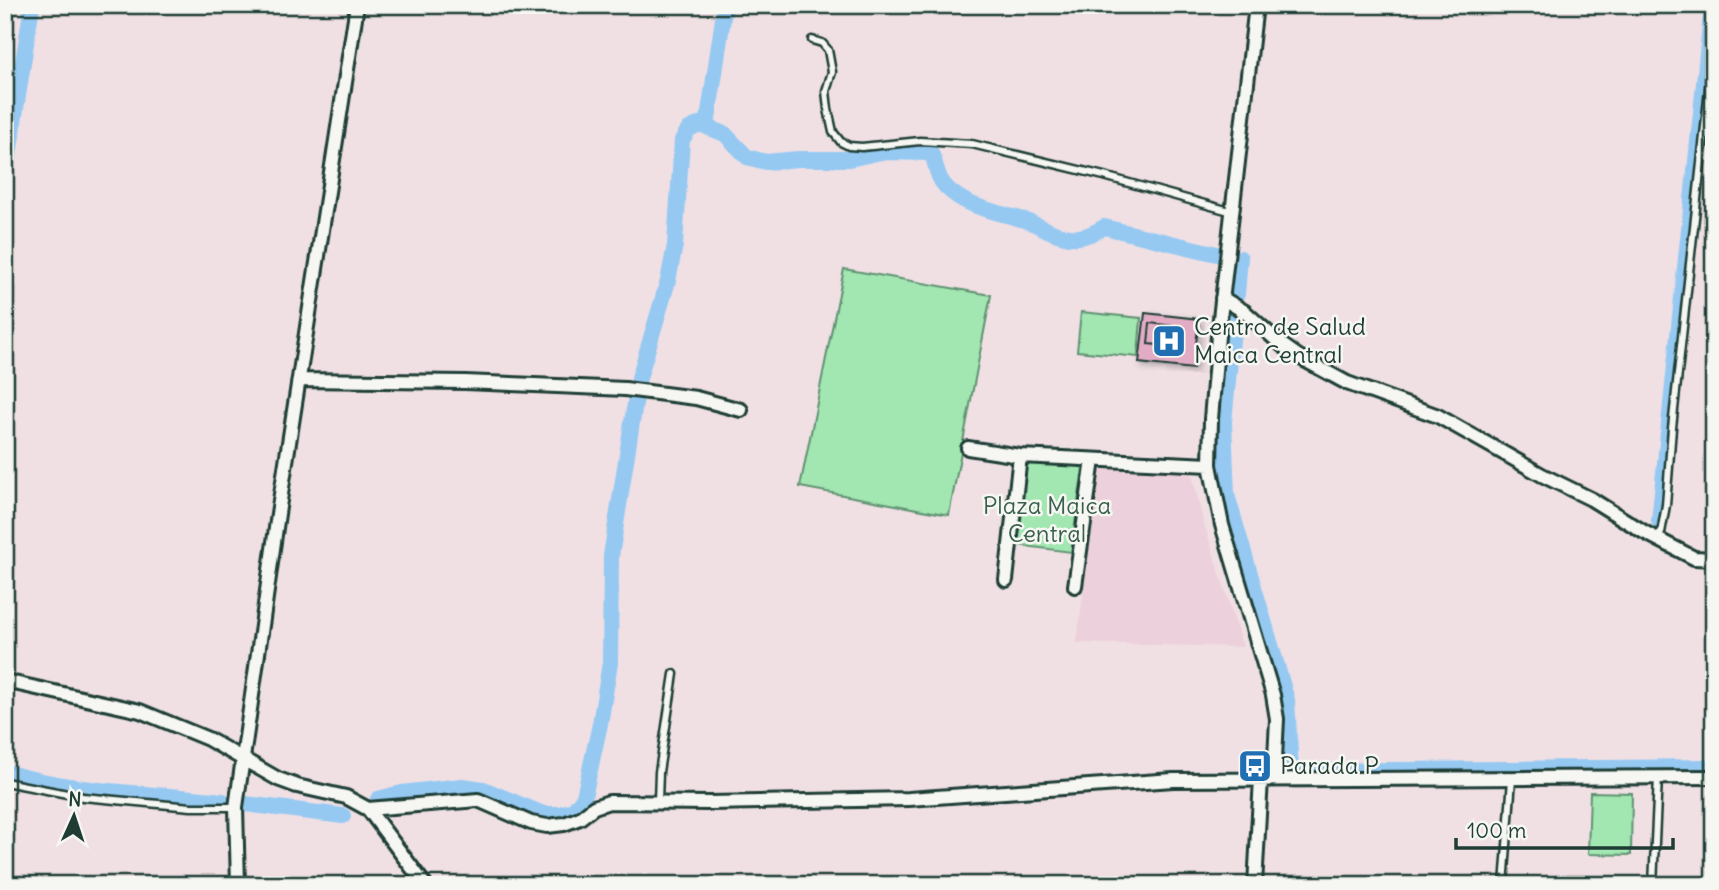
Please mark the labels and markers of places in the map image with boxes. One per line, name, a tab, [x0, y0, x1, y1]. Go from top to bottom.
place label: Centro de Salud Maica Central	[1194, 311, 1366, 369]
hospital icon: Centro de Salud Maica Central	[1150, 322, 1188, 360]
bus stop icon: Parada P	[1236, 747, 1274, 785]
place label: Parada P	[1280, 750, 1379, 780]

